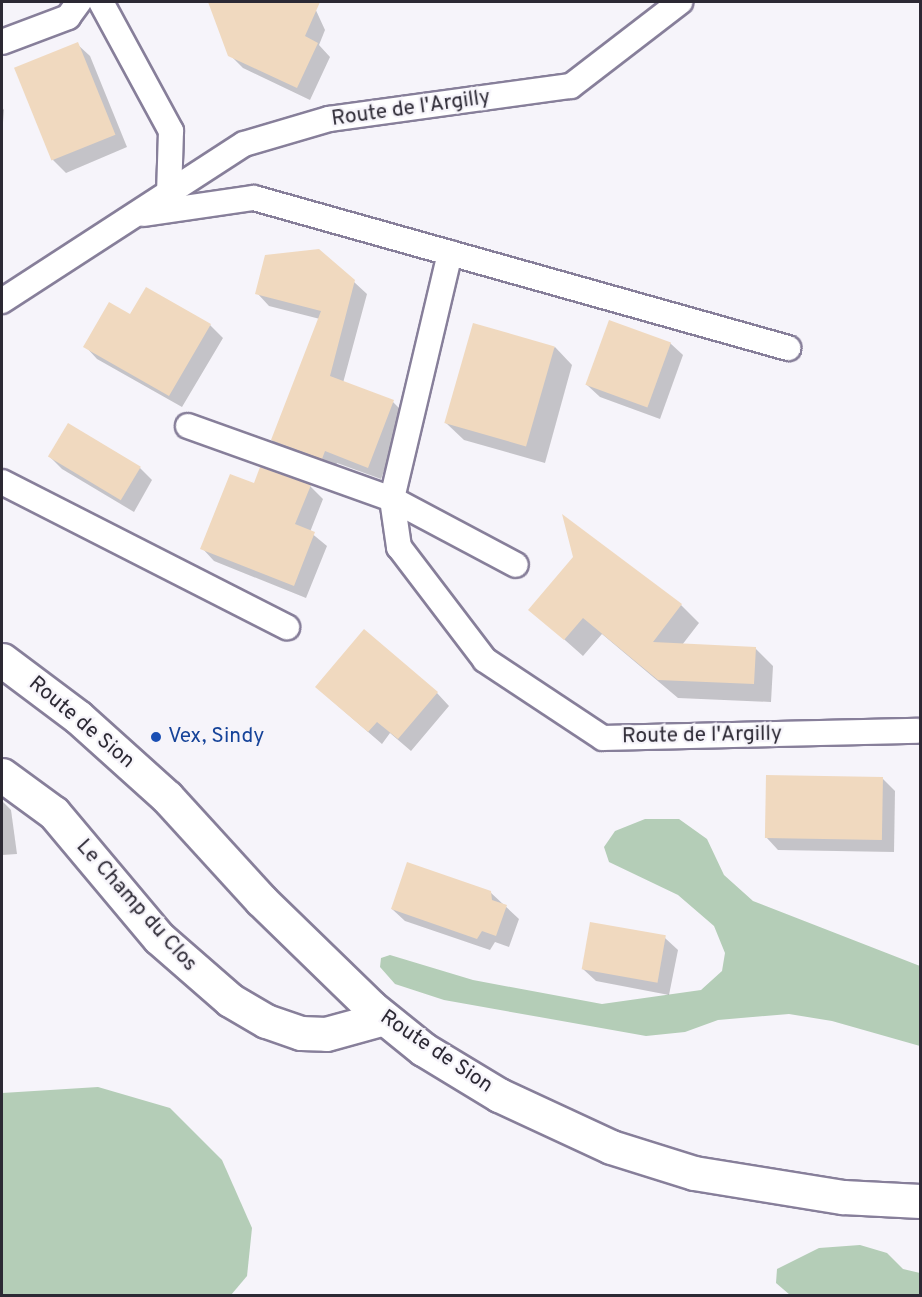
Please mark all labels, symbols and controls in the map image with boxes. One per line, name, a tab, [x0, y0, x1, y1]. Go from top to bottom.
street label: Route de l'Argilly	[330, 85, 492, 133]
street label: Route de Sion	[23, 671, 139, 775]
street label: Route de l'Argilly	[622, 722, 782, 750]
place label: Vex, Sindy	[168, 724, 264, 750]
marker: Vex, Sindy	[149, 730, 163, 744]
street label: Le Champ du Clos	[70, 835, 202, 977]
street label: Route de Sion	[375, 1005, 497, 1099]

